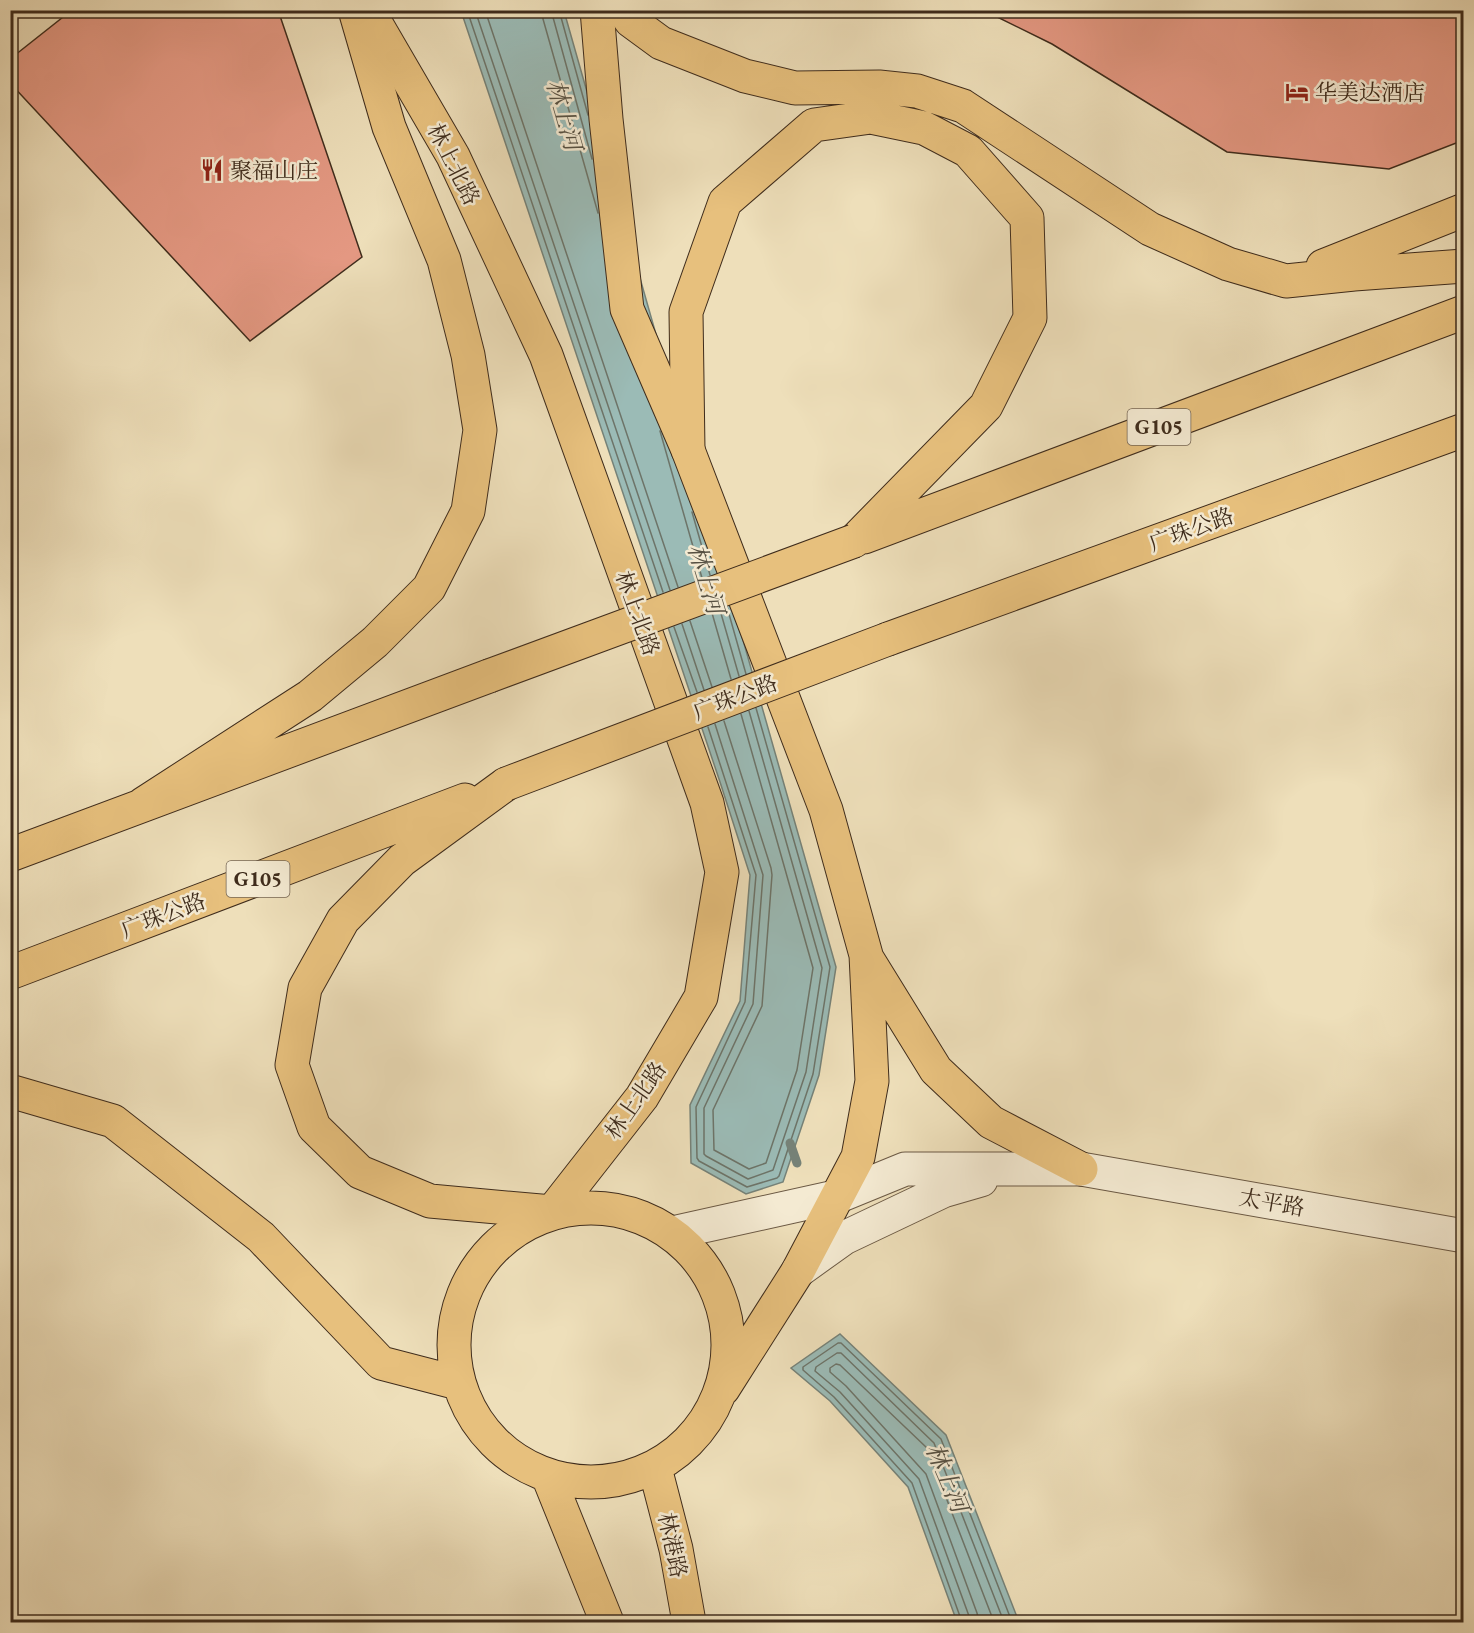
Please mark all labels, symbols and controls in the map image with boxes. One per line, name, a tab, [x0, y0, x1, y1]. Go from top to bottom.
water label: 林上河	[540, 76, 590, 158]
place label: 华美达酒店	[1315, 78, 1425, 107]
hotel icon: 华美达酒店	[1284, 79, 1310, 105]
street label: 林上北路	[421, 118, 486, 210]
place label: 聚福山庄	[230, 156, 318, 185]
restaurant icon: 聚福山庄	[199, 157, 225, 183]
road number: G105	[1128, 409, 1190, 445]
street label: 广珠公路	[1145, 501, 1237, 558]
water label: 林上河	[681, 540, 733, 622]
street label: 林上北路	[609, 567, 666, 659]
street label: 广珠公路	[689, 668, 781, 727]
road number: G105	[226, 861, 290, 897]
street label: 广珠公路	[117, 886, 209, 945]
street label: 林上北路	[598, 1056, 673, 1145]
street label: 太平路	[1237, 1182, 1307, 1223]
water label: 林上河	[919, 1439, 977, 1521]
street label: 林港路	[651, 1510, 694, 1580]

